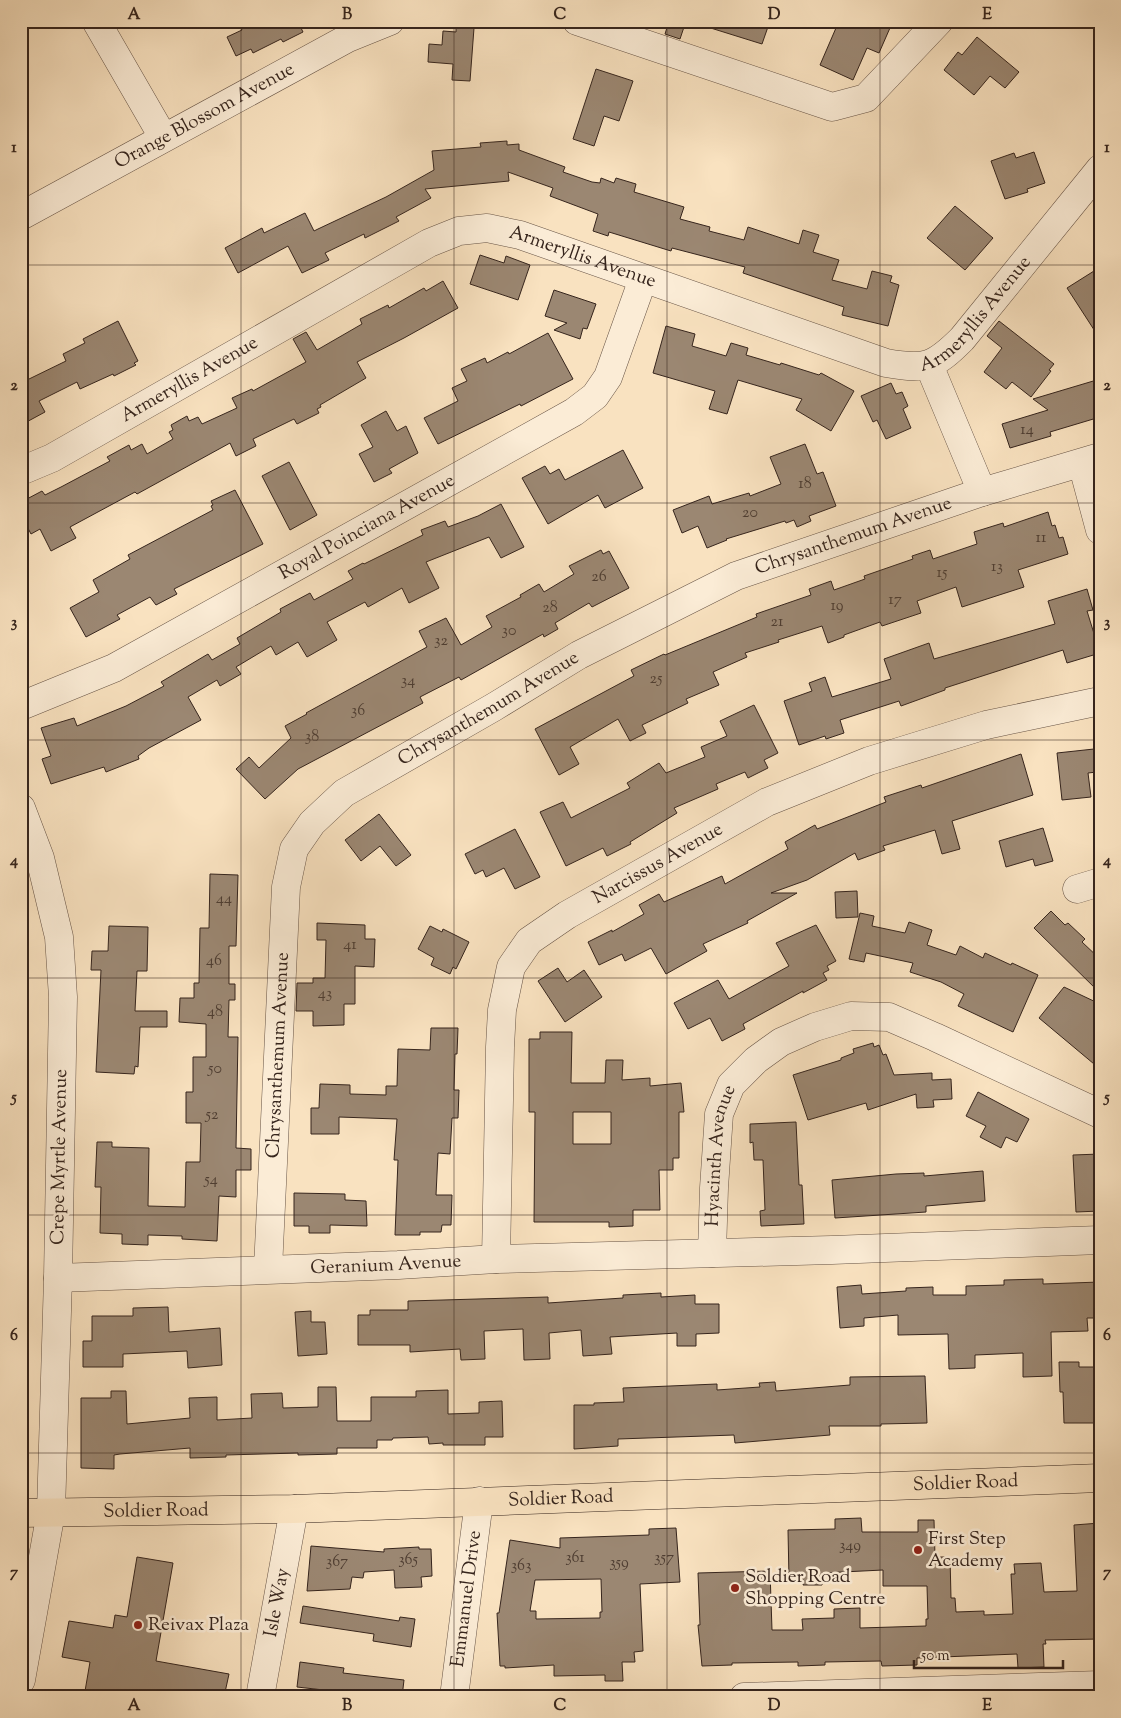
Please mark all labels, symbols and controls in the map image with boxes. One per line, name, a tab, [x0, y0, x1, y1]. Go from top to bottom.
text: A	[128, 4, 141, 27]
text: B	[342, 4, 352, 27]
text: C	[554, 4, 567, 27]
text: D	[768, 4, 781, 27]
text: E	[982, 4, 992, 27]
street label: Orange Blossom Avenue	[110, 56, 300, 176]
text: 1	[11, 137, 17, 160]
text: 1	[1104, 137, 1110, 160]
street label: Armeryllis Avenue	[507, 220, 660, 295]
street label: Armeryllis Avenue	[916, 250, 1038, 379]
street label: Armeryllis Avenue	[116, 330, 263, 429]
text: 2	[10, 375, 18, 398]
text: 2	[1103, 375, 1111, 398]
house number: 14	[1020, 419, 1034, 442]
street label: Royal Poinciana Avenue	[274, 467, 460, 587]
house number: 18	[798, 473, 812, 496]
street label: Chrysanthemum Avenue	[751, 490, 955, 582]
house number: 20	[742, 502, 758, 525]
house number: 11	[1036, 527, 1047, 550]
house number: 13	[991, 556, 1003, 579]
house number: 15	[937, 562, 948, 585]
house number: 26	[591, 566, 607, 589]
house number: 17	[888, 589, 902, 612]
house number: 19	[830, 595, 844, 618]
house number: 28	[542, 597, 558, 620]
house number: 21	[771, 611, 784, 634]
text: 3	[11, 612, 18, 635]
text: 3	[1104, 612, 1111, 635]
house number: 30	[502, 620, 516, 643]
house number: 32	[434, 630, 448, 653]
street label: Chrysanthemum Avenue	[393, 645, 584, 773]
house number: 25	[650, 668, 663, 691]
house number: 34	[401, 670, 415, 693]
house number: 36	[351, 700, 365, 723]
house number: 38	[305, 726, 319, 749]
street label: Narcissus Avenue	[588, 816, 728, 911]
text: 4	[9, 850, 18, 873]
text: 4	[1102, 850, 1111, 873]
house number: 44	[216, 888, 232, 911]
house number: 41	[343, 934, 357, 957]
house number: 46	[206, 950, 222, 973]
street label: Chrysanthemum Avenue	[260, 951, 296, 1159]
house number: 43	[318, 983, 332, 1006]
house number: 48	[207, 1001, 223, 1024]
house number: 50	[207, 1058, 222, 1081]
street label: Crepe Myrtle Avenue	[45, 1069, 75, 1245]
street label: Hyacinth Avenue	[699, 1081, 743, 1227]
text: 5	[9, 1087, 17, 1110]
text: 5	[1102, 1087, 1110, 1110]
house number: 52	[205, 1104, 219, 1127]
house number: 54	[203, 1169, 218, 1192]
street label: Geranium Avenue	[310, 1248, 462, 1282]
text: 6	[10, 1325, 18, 1348]
text: 6	[1103, 1325, 1111, 1348]
street label: Soldier Road	[912, 1468, 1019, 1499]
street label: Soldier Road	[507, 1483, 614, 1514]
street label: Soldier Road	[103, 1497, 209, 1525]
place label: First Step Academy	[928, 1526, 1006, 1575]
street label: Emmanuel Drive	[444, 1529, 489, 1669]
house number: 349	[839, 1535, 861, 1558]
marker: First Step Academy	[912, 1544, 924, 1556]
house number: 361	[565, 1547, 585, 1570]
house number: 357	[654, 1547, 674, 1570]
house number: 365	[398, 1549, 418, 1572]
house number: 367	[326, 1551, 348, 1574]
house number: 359	[609, 1552, 629, 1575]
house number: 363	[511, 1555, 531, 1578]
text: 7	[10, 1562, 19, 1585]
text: 7	[1103, 1562, 1112, 1585]
place label: Soldier Road Shopping Centre	[745, 1564, 885, 1613]
street label: Isle Way	[258, 1565, 297, 1639]
marker: Soldier Road Shopping Centre	[729, 1582, 741, 1594]
place label: Reivax Plaza	[148, 1612, 249, 1639]
marker: Reivax Plaza	[132, 1619, 144, 1631]
scale bar	[914, 1638, 1062, 1670]
text: 50 m	[920, 1646, 950, 1667]
text: A	[128, 1695, 141, 1718]
text: B	[342, 1695, 352, 1718]
text: C	[554, 1695, 567, 1718]
text: D	[768, 1695, 781, 1718]
text: E	[982, 1695, 992, 1718]

